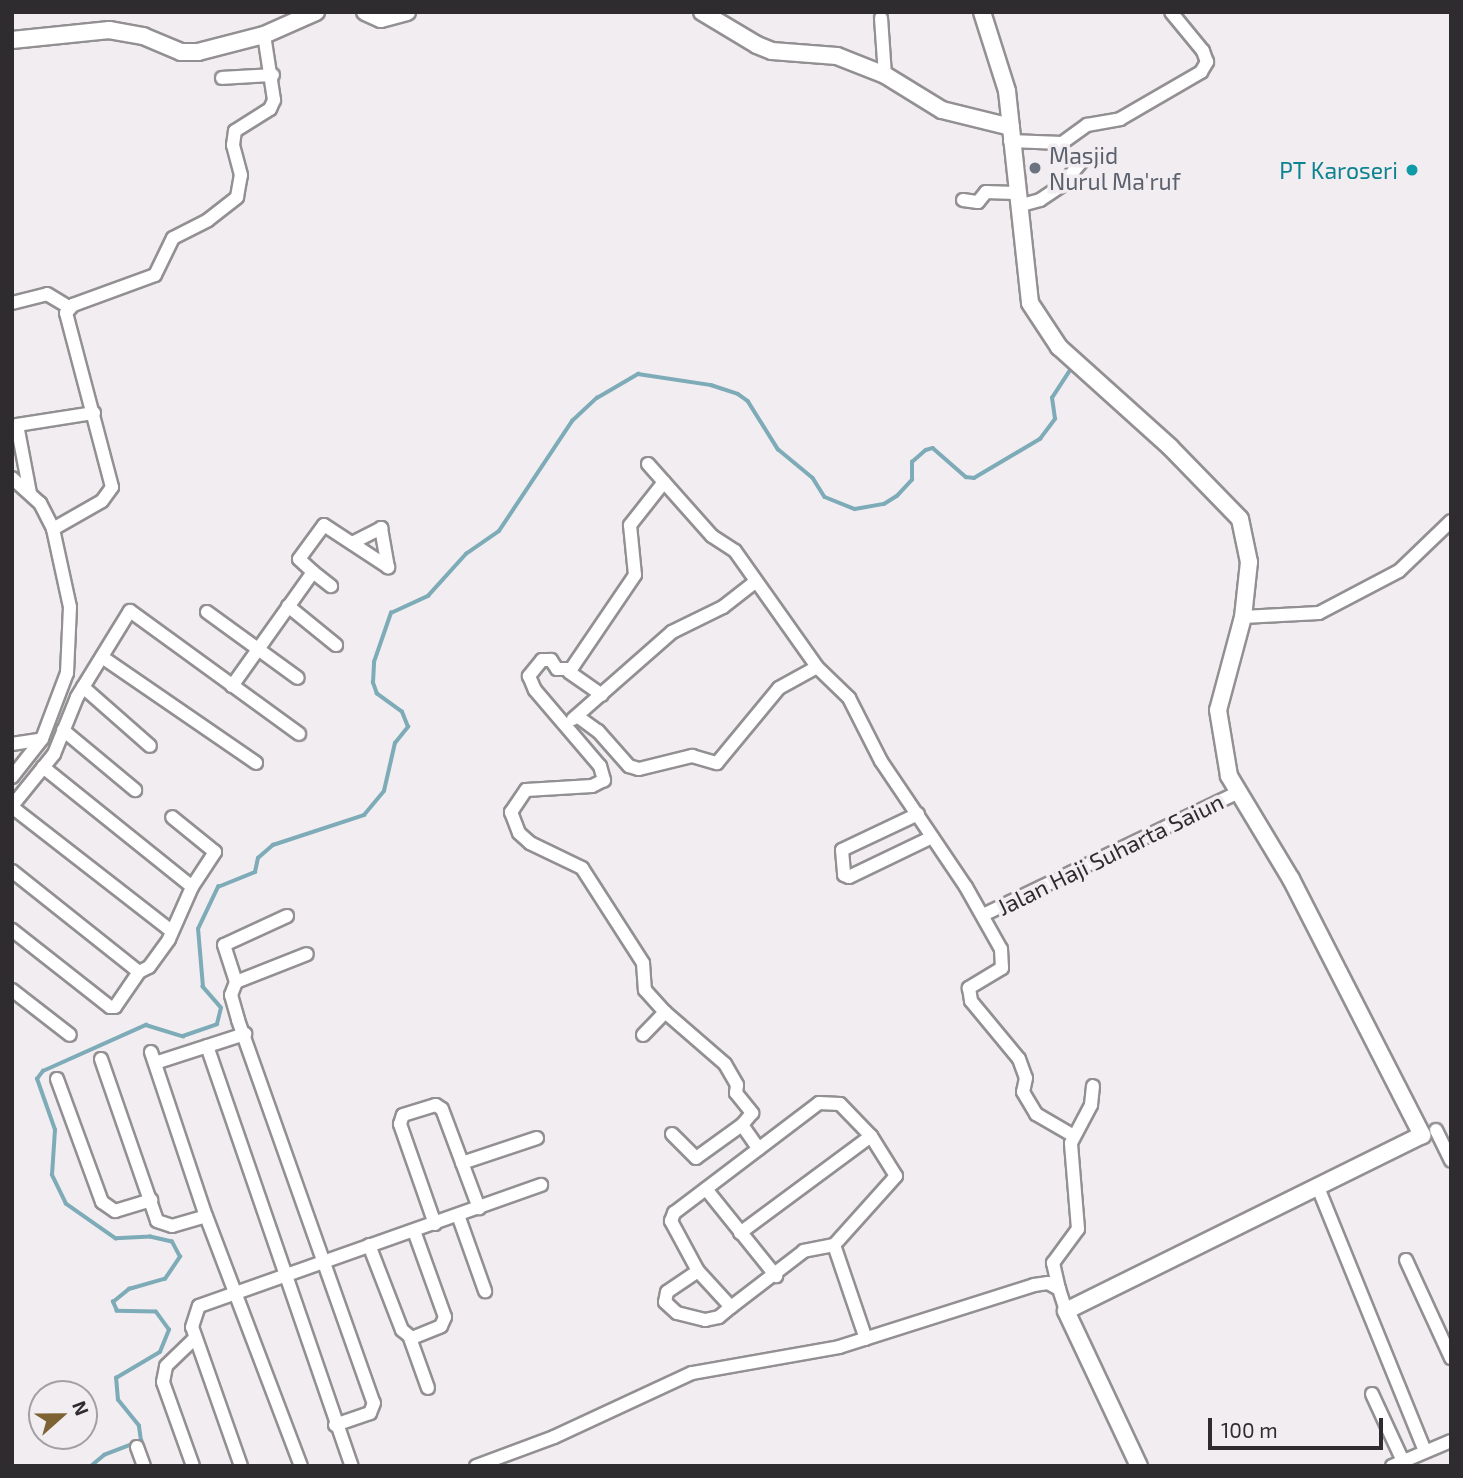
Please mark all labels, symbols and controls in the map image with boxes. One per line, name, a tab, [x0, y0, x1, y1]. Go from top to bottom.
place label: Masjid Nurul Ma'ruf	[1049, 141, 1181, 195]
place label: PT Karoseri	[1279, 156, 1398, 184]
marker: Masjid Nurul Ma'ruf	[1027, 160, 1043, 176]
marker: PT Karoseri	[1404, 162, 1420, 178]
street label: Jalan Haji Suharta Saiun	[992, 787, 1228, 921]
north arrow	[28, 1380, 98, 1450]
text: N	[68, 1397, 94, 1419]
scale bar	[1211, 1404, 1386, 1448]
text: 100 m	[1221, 1417, 1278, 1442]

